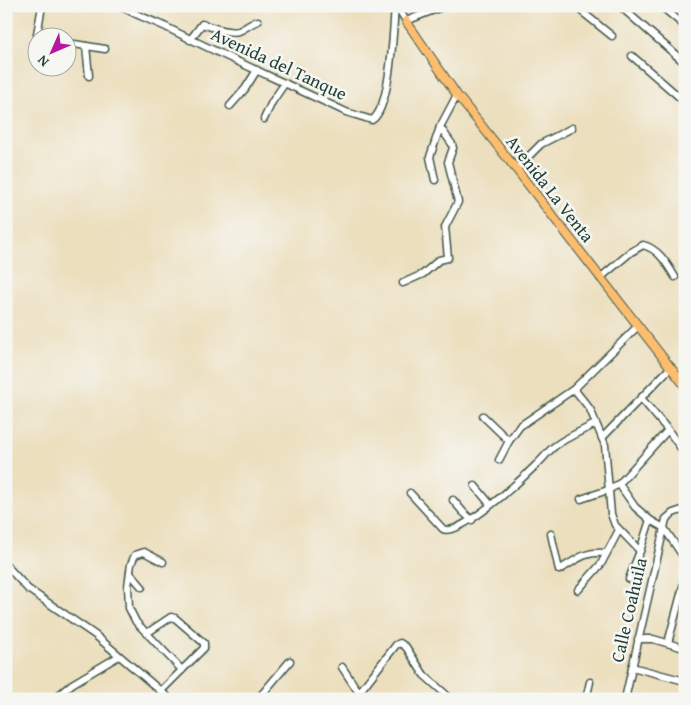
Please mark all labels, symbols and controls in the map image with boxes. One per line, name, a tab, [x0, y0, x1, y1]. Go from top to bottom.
street label: Avenida del Tanque	[207, 20, 352, 107]
north arrow	[28, 28, 78, 78]
text: N	[32, 50, 53, 72]
street label: Avenida La Venta	[500, 129, 601, 248]
street label: Calle Coahuila	[603, 554, 654, 665]

